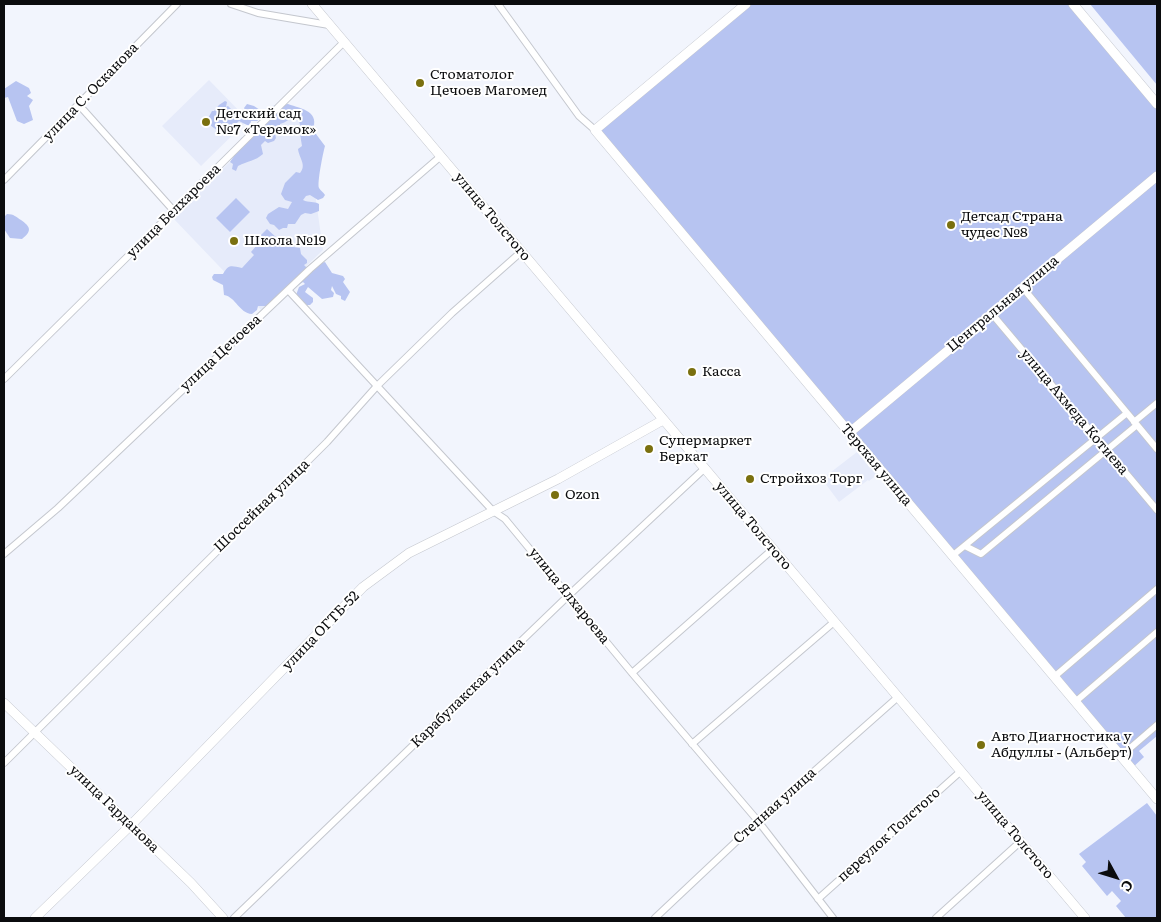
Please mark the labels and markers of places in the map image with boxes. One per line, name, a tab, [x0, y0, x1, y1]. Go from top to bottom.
place label: Стоматолог Цечоев Магомед	[430, 67, 547, 100]
marker: Стоматолог Цечоев Магомед	[414, 77, 426, 89]
place label: Детский сад №7 «Теремок»	[216, 106, 317, 138]
marker: Детский сад №7 «Теремок»	[200, 116, 212, 128]
place label: Детсад Страна чудес №8	[961, 209, 1063, 242]
marker: Детсад Страна чудес №8	[945, 219, 957, 231]
place label: Школа №19	[244, 233, 326, 249]
marker: Школа №19	[228, 235, 240, 247]
place label: Касса	[702, 364, 741, 380]
marker: Касса	[686, 366, 698, 378]
place label: Супермаркет Беркат	[659, 433, 752, 466]
marker: Супермаркет Беркат	[643, 443, 655, 455]
place label: Стройхоз Торг	[760, 471, 863, 487]
marker: Стройхоз Торг	[744, 473, 756, 485]
place label: Ozon	[565, 487, 600, 503]
marker: Ozon	[549, 489, 561, 501]
place label: Авто Диагностика у Абдуллы - (Альберт)	[991, 729, 1132, 762]
marker: Авто Диагностика у Абдуллы - (Альберт)	[975, 739, 987, 751]

